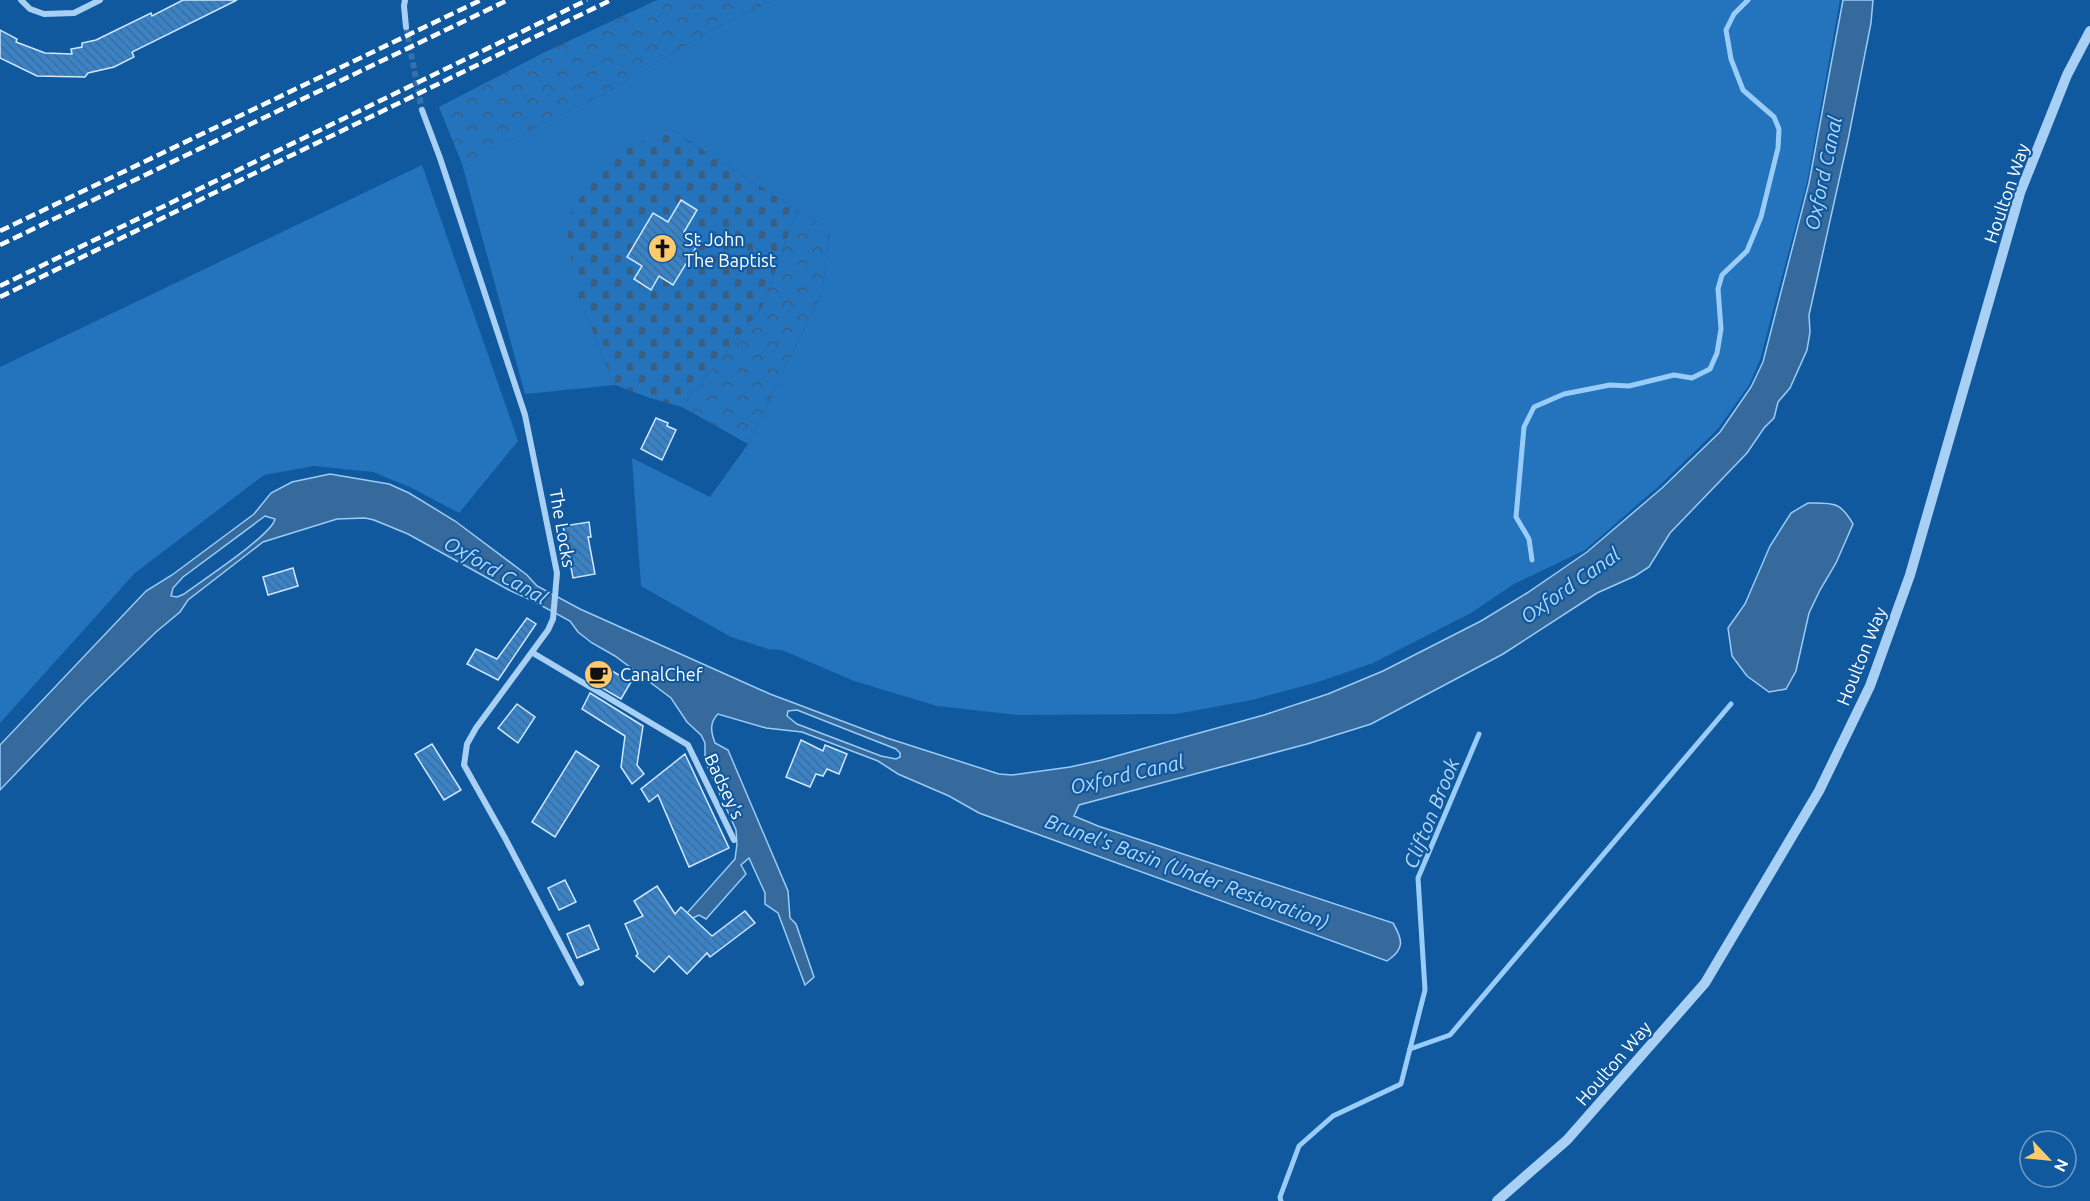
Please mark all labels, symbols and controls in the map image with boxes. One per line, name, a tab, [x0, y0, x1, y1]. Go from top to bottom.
water label: Oxford Canal	[1800, 113, 1846, 232]
street label: Houlton Way	[1980, 140, 2033, 246]
place label: St John The Baptist	[684, 229, 776, 270]
church icon: St John The Baptist	[647, 233, 679, 265]
street label: The Locks	[546, 487, 580, 569]
water label: Oxford Canal	[440, 531, 552, 609]
water label: Oxford Canal	[1516, 542, 1625, 628]
street label: Houlton Way	[1832, 604, 1890, 708]
cafe icon: CanalChef	[583, 658, 615, 690]
place label: CanalChef	[620, 664, 703, 684]
street label: Badsey's	[701, 750, 749, 822]
water label: Oxford Canal	[1068, 750, 1187, 798]
water label: Clifton Brook	[1398, 754, 1464, 871]
water label: Brunel's Basin (Under Restoration)	[1042, 809, 1332, 933]
street label: Houlton Way	[1571, 1017, 1655, 1109]
north arrow	[2018, 1129, 2078, 1189]
text: N	[2051, 1156, 2072, 1175]

